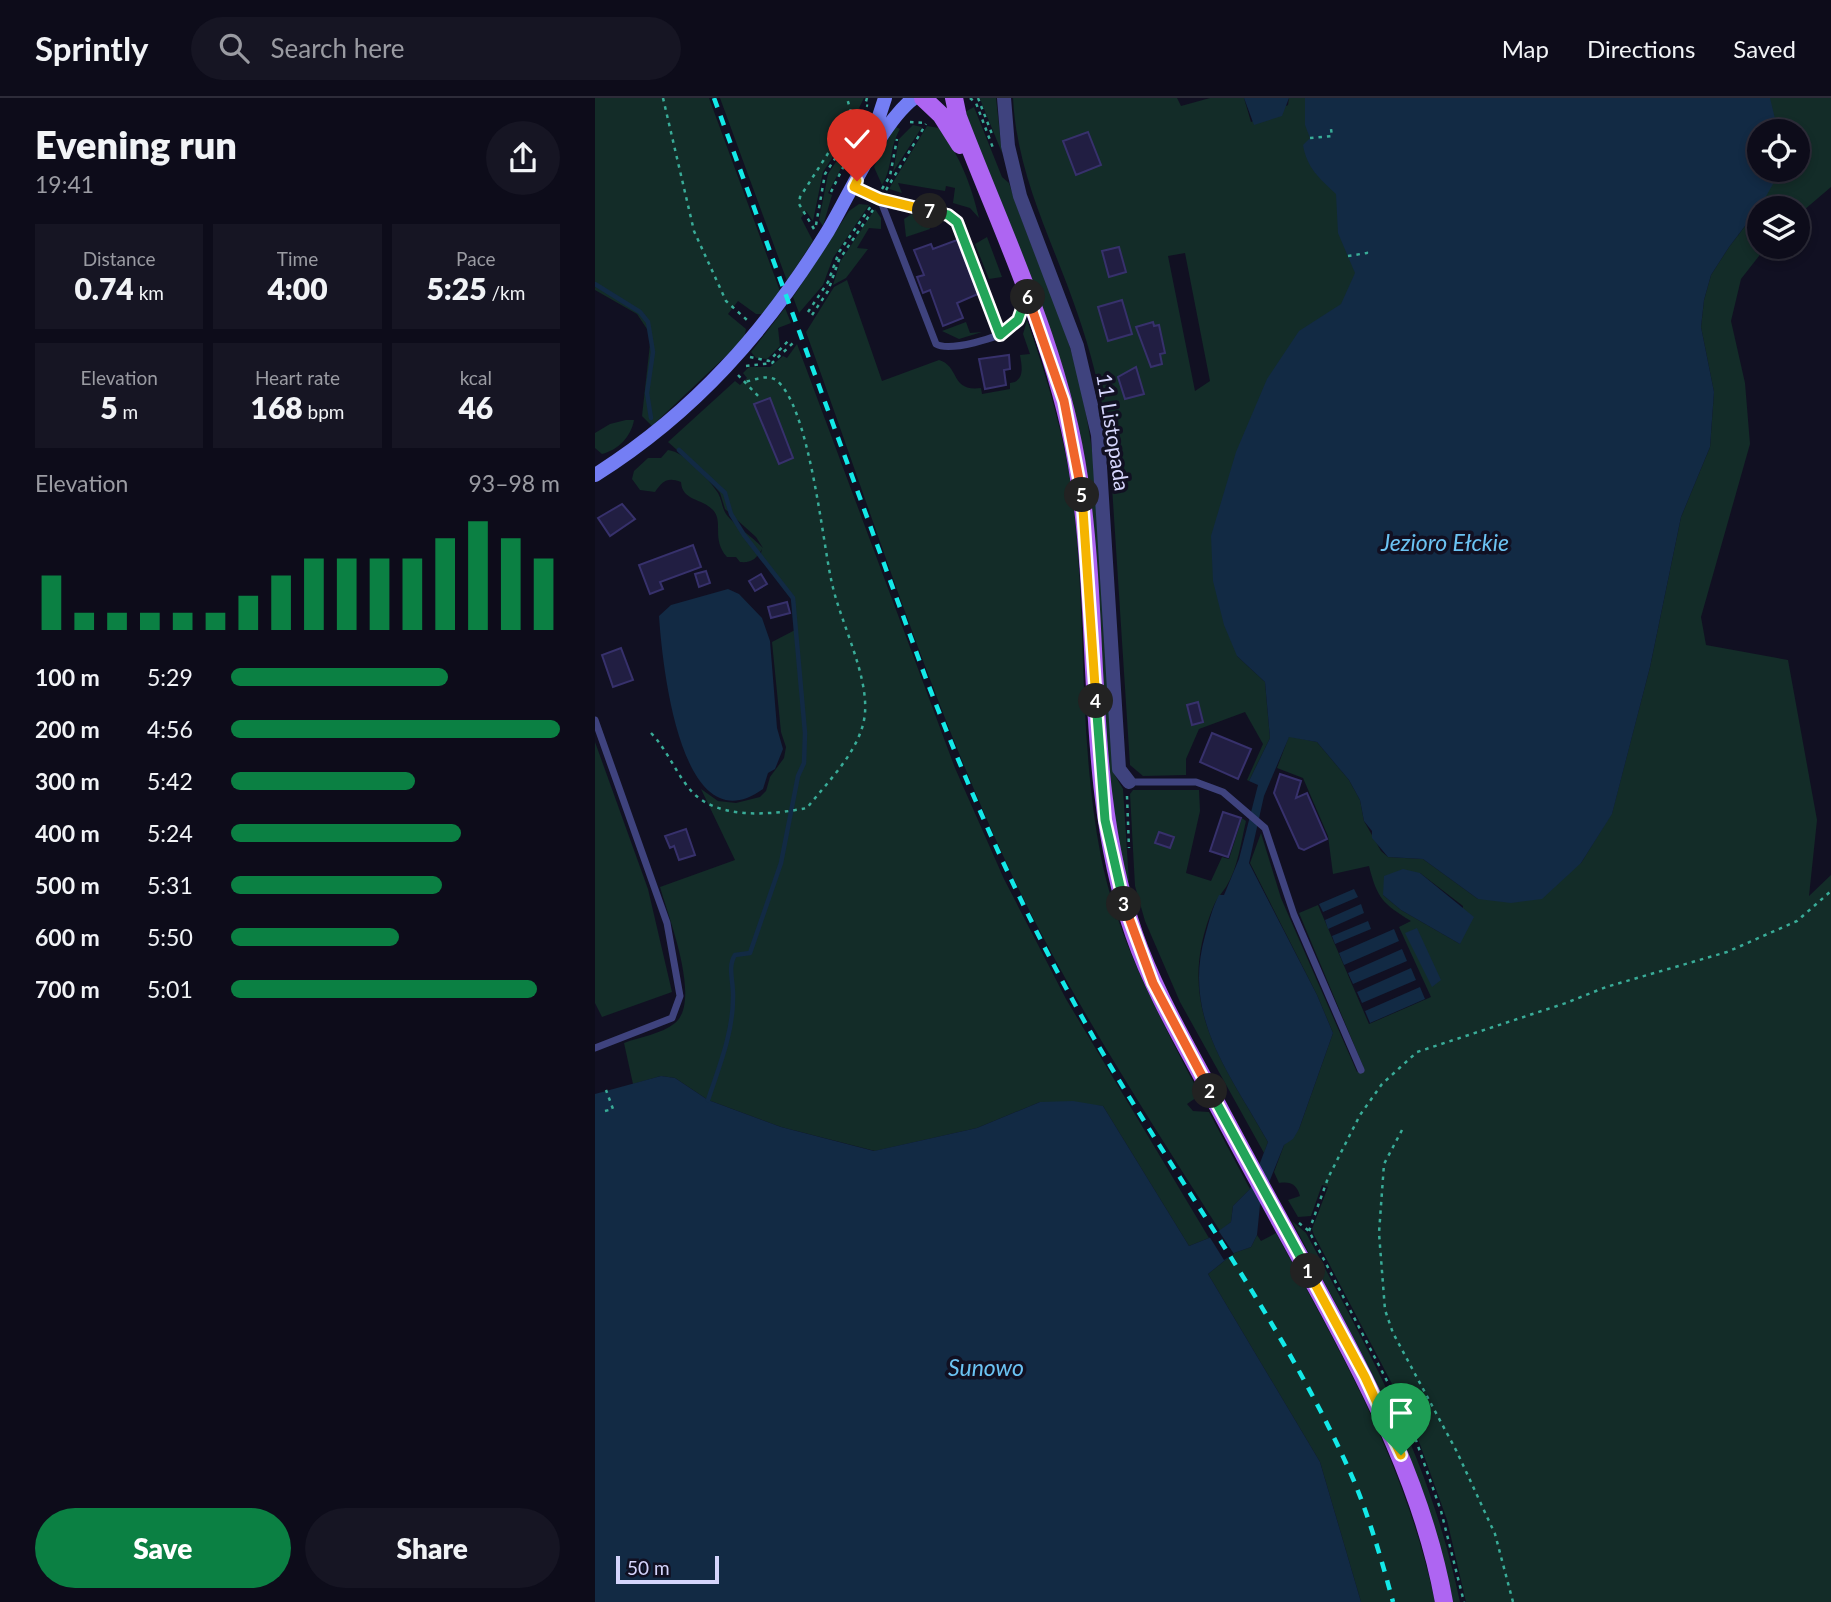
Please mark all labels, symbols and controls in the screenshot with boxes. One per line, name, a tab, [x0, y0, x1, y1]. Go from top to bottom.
search box	[191, 17, 681, 80]
text: Sprintly	[35, 28, 149, 68]
icon: search	[215, 29, 253, 67]
text: Search here	[271, 32, 405, 64]
text: Map	[1502, 34, 1549, 63]
text: Directions	[1587, 34, 1695, 63]
text: Saved	[1733, 34, 1796, 63]
pin	[827, 109, 887, 181]
map controls	[1747, 119, 1810, 259]
button: locate	[1747, 119, 1810, 182]
icon: check	[838, 120, 876, 158]
text: Evening run	[35, 121, 237, 167]
button: share	[486, 121, 560, 195]
text: 19:41	[35, 170, 94, 198]
pin: 7	[913, 194, 947, 228]
button: layers	[1747, 196, 1810, 259]
text: 7	[924, 199, 935, 222]
text: Distance	[83, 247, 156, 270]
text: Time	[277, 247, 318, 270]
text: Pace	[456, 247, 496, 270]
text: 0.74	[74, 270, 134, 306]
text: 4:00	[267, 270, 328, 306]
text: 5:25	[426, 270, 487, 306]
pin: 6	[1011, 280, 1045, 314]
text: km	[134, 281, 164, 304]
text: /km	[487, 281, 525, 304]
text: 6	[1022, 285, 1033, 308]
text: Elevation	[81, 366, 158, 389]
text: Heart rate	[255, 366, 340, 389]
text: kcal	[460, 366, 492, 389]
street label: 11 Listopada	[1092, 372, 1136, 492]
text: 5	[100, 389, 118, 425]
text: 168	[251, 389, 303, 425]
text: 46	[458, 389, 493, 425]
text: m	[118, 400, 138, 423]
text: bpm	[303, 400, 344, 423]
text: Elevation	[35, 469, 128, 497]
text: 93–98 m	[468, 469, 560, 497]
pin: 5	[1065, 478, 1099, 512]
text: 5	[1076, 483, 1087, 506]
water label: Jezioro Ełckie	[1380, 528, 1509, 556]
text: 100 m	[35, 663, 100, 691]
text: 5:29	[147, 663, 193, 691]
pin: 4	[1079, 684, 1113, 718]
text: 4	[1090, 689, 1101, 712]
text: 200 m	[35, 715, 100, 743]
text: 4:56	[147, 715, 193, 743]
text: 300 m	[35, 767, 100, 795]
text: 5:42	[147, 767, 193, 795]
text: 400 m	[35, 819, 100, 847]
text: 5:24	[147, 819, 193, 847]
text: 500 m	[35, 871, 100, 899]
text: 5:31	[147, 871, 193, 899]
pin: 3	[1107, 886, 1141, 922]
text: 3	[1118, 892, 1129, 915]
text: 600 m	[35, 923, 100, 951]
text: 5:50	[147, 923, 193, 951]
text: 700 m	[35, 975, 100, 1003]
text: 5:01	[147, 975, 193, 1003]
pin: 2	[1193, 1074, 1227, 1108]
text: 2	[1204, 1079, 1215, 1102]
pin: 1	[1291, 1254, 1325, 1288]
text: 1	[1302, 1259, 1313, 1282]
water label: Sunowo	[948, 1353, 1024, 1381]
pin	[1371, 1383, 1431, 1455]
icon: arrive	[1382, 1394, 1420, 1432]
button: Save	[35, 1508, 291, 1588]
button: Share	[305, 1508, 560, 1588]
scale bar	[616, 1553, 719, 1585]
text: 50 m	[627, 1556, 670, 1579]

